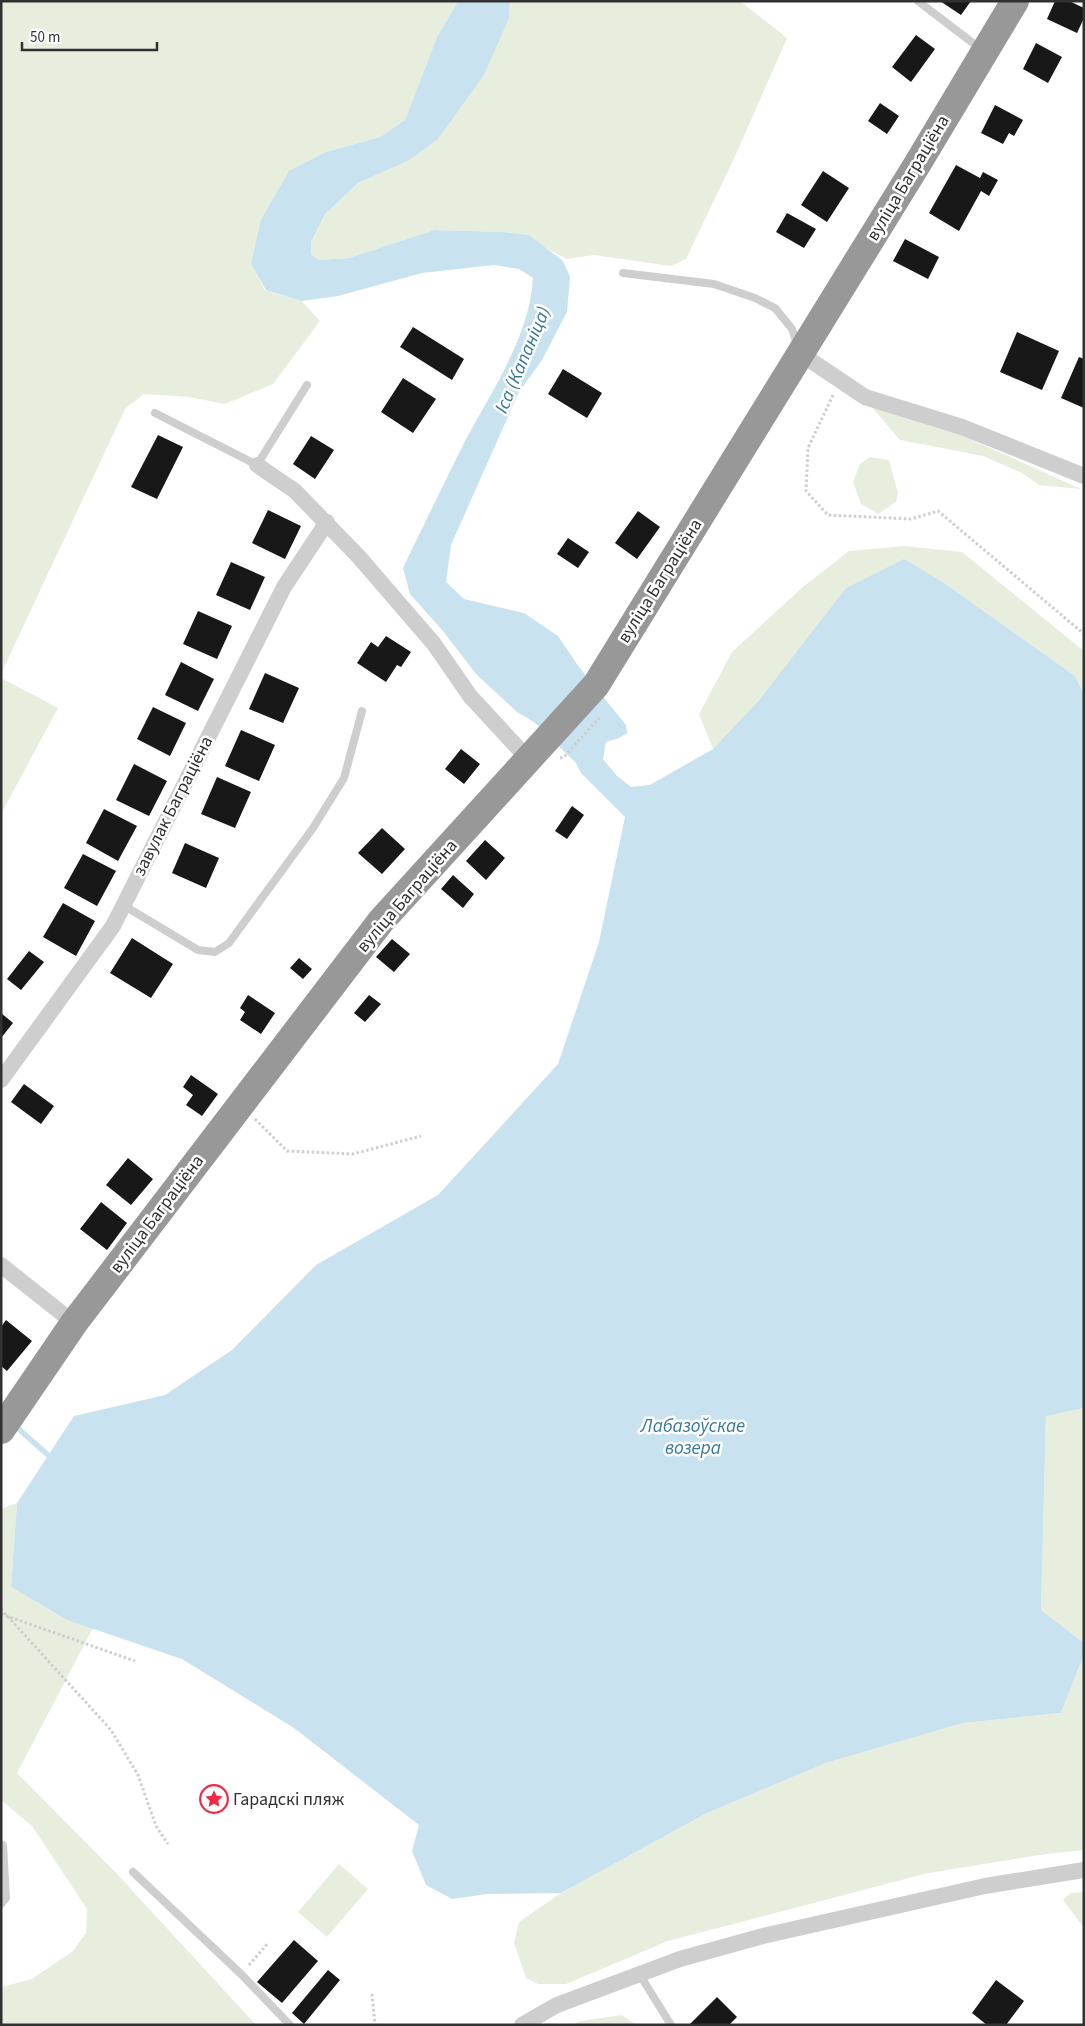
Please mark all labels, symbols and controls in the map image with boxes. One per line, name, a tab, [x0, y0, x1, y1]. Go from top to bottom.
scale bar	[22, 20, 158, 52]
text: 50 m	[30, 27, 60, 48]
street label: вуліца Баграціёна	[861, 111, 955, 245]
water label: Іса (Капаніца)	[488, 302, 558, 418]
street label: вуліца Баграціёна	[612, 514, 708, 648]
street label: завулак Баграціёна	[127, 732, 219, 880]
street label: вуліца Баграціёна	[351, 834, 463, 958]
street label: вуліца Баграціёна	[104, 1150, 210, 1278]
water label: Лабазоўскае возера	[640, 1413, 745, 1462]
place icon: Гарадскі пляж	[199, 1784, 229, 1814]
place label: Гарадскі пляж	[233, 1787, 345, 1812]

